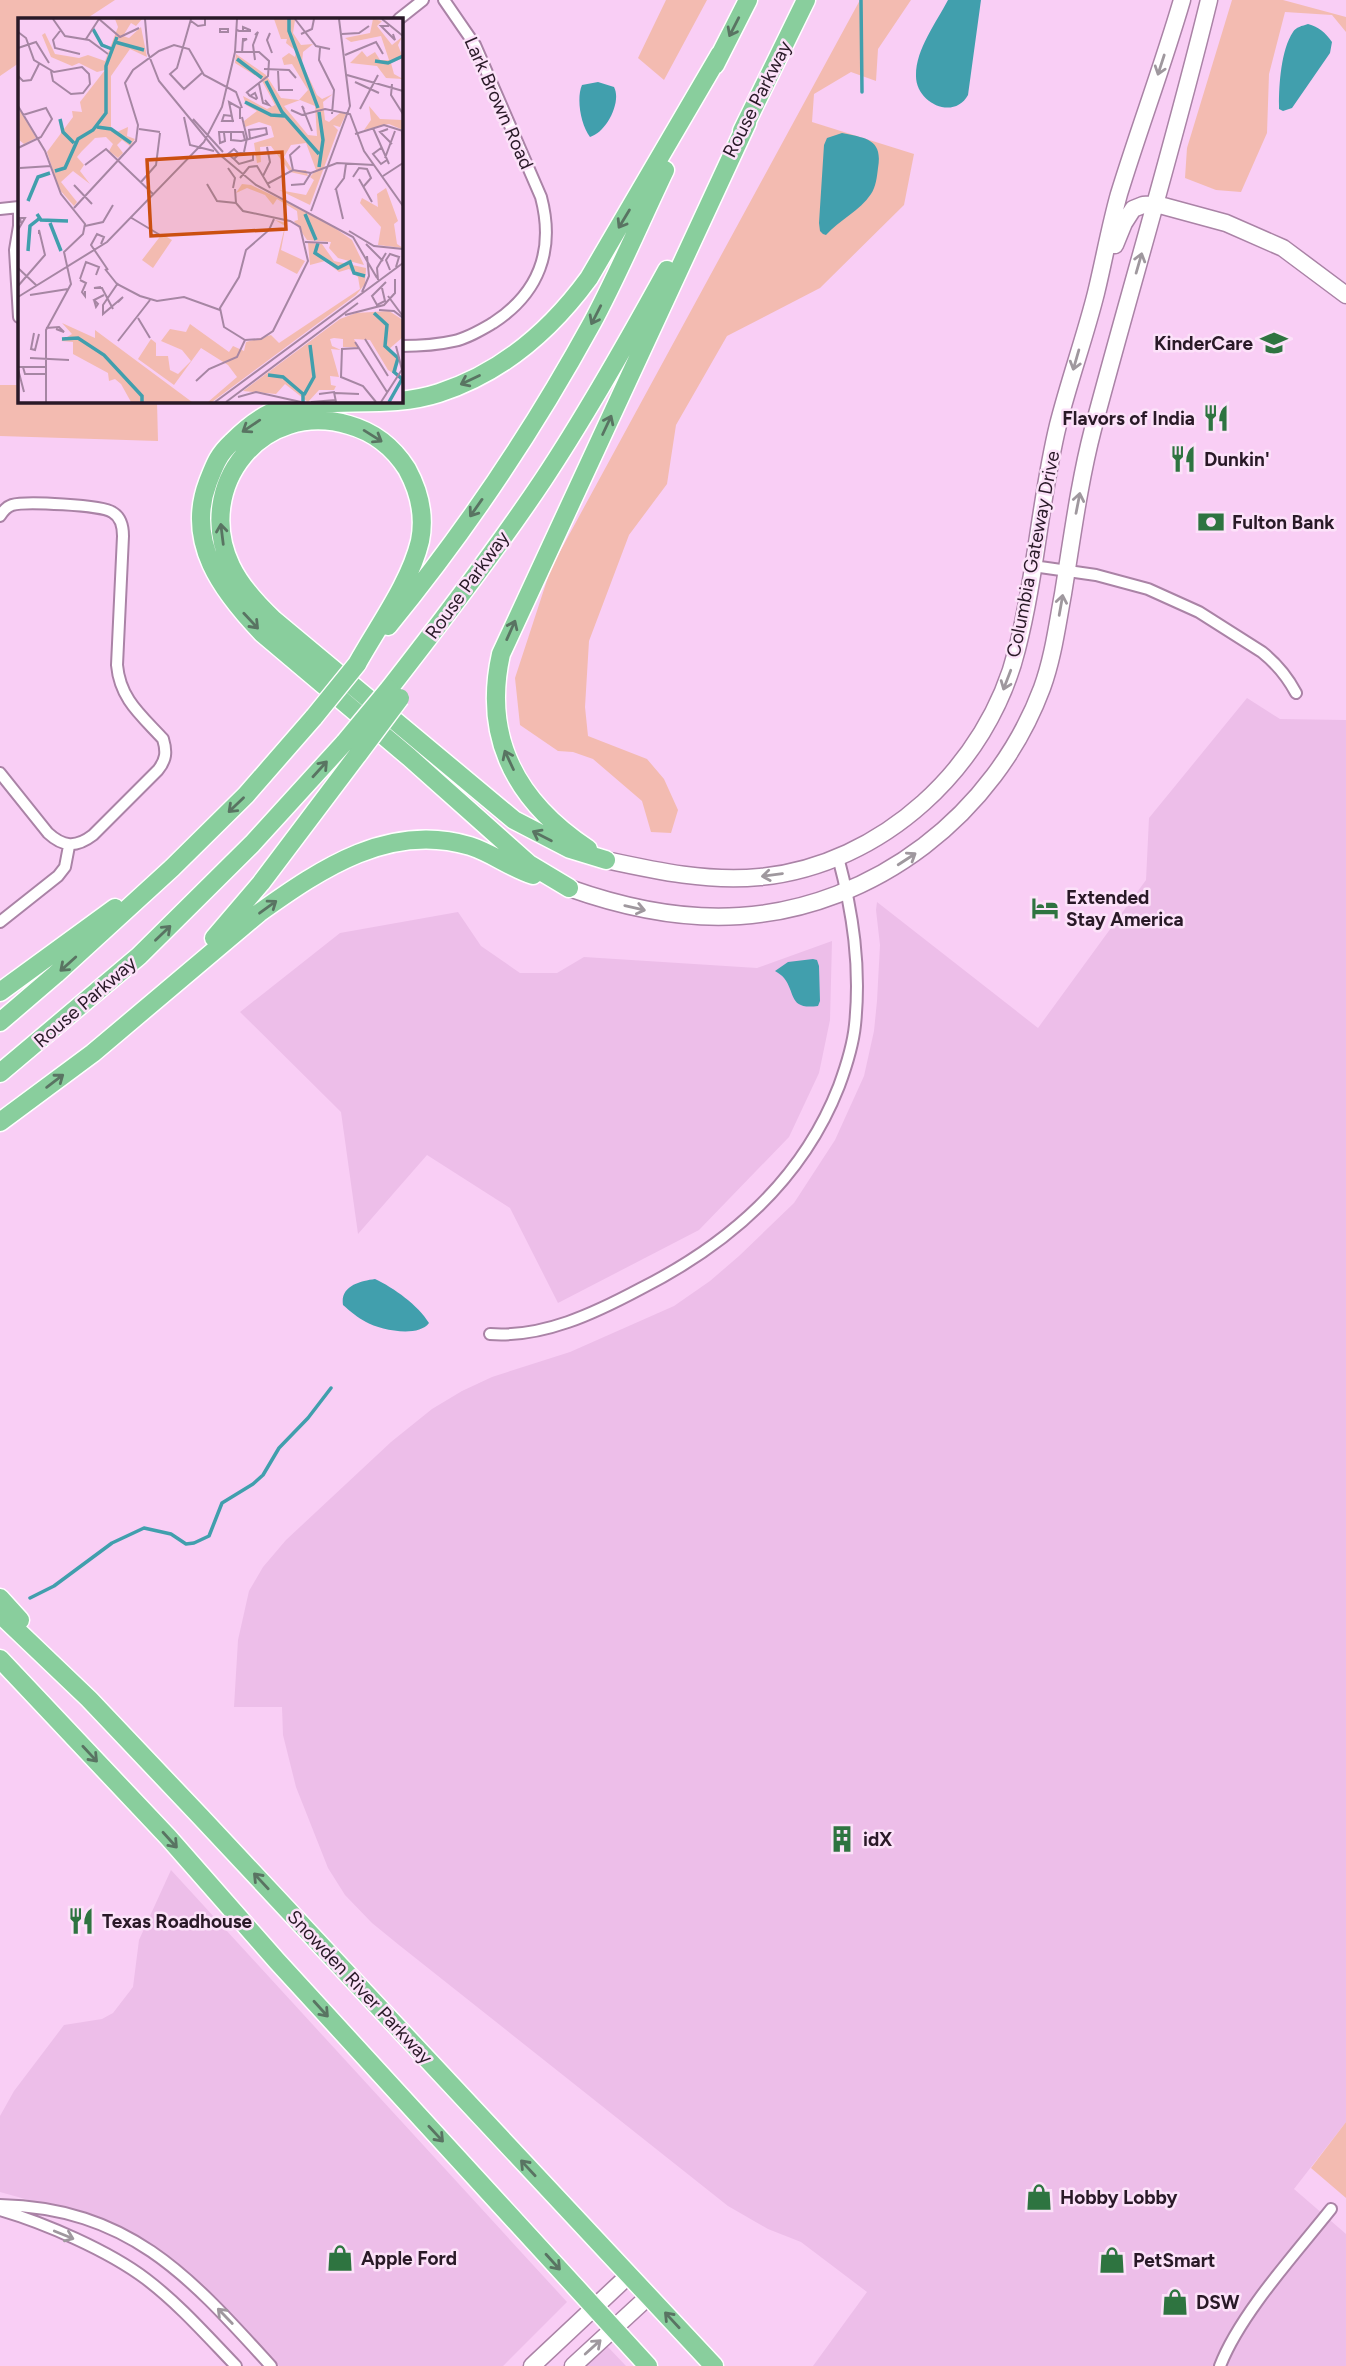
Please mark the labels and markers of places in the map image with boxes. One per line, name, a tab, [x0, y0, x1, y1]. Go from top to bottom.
school or university icon: KinderCare	[1259, 328, 1289, 358]
place label: KinderCare	[1154, 332, 1253, 355]
restaurant icon: Flavors of India	[1201, 403, 1231, 433]
place label: Flavors of India	[1062, 407, 1195, 430]
restaurant icon: Dunkin'	[1168, 444, 1198, 474]
place label: Dunkin'	[1204, 448, 1270, 471]
bank icon: Fulton Bank	[1196, 507, 1226, 537]
place label: Fulton Bank	[1232, 511, 1335, 534]
place label: Extended Stay America	[1066, 886, 1184, 931]
hotel icon: Extended Stay America	[1030, 893, 1060, 923]
building icon: idX	[827, 1824, 857, 1854]
place label: idX	[863, 1828, 892, 1851]
restaurant icon: Texas Roadhouse	[66, 1906, 96, 1936]
place label: Texas Roadhouse	[102, 1910, 253, 1933]
shop icon: Hobby Lobby	[1024, 2182, 1054, 2212]
place label: Hobby Lobby	[1060, 2186, 1177, 2209]
shop icon: Apple Ford	[325, 2243, 355, 2273]
shop icon: PetSmart	[1097, 2245, 1127, 2275]
place label: Apple Ford	[361, 2247, 457, 2270]
place label: PetSmart	[1133, 2249, 1216, 2272]
shop icon: DSW	[1160, 2287, 1190, 2317]
place label: DSW	[1196, 2291, 1240, 2314]

